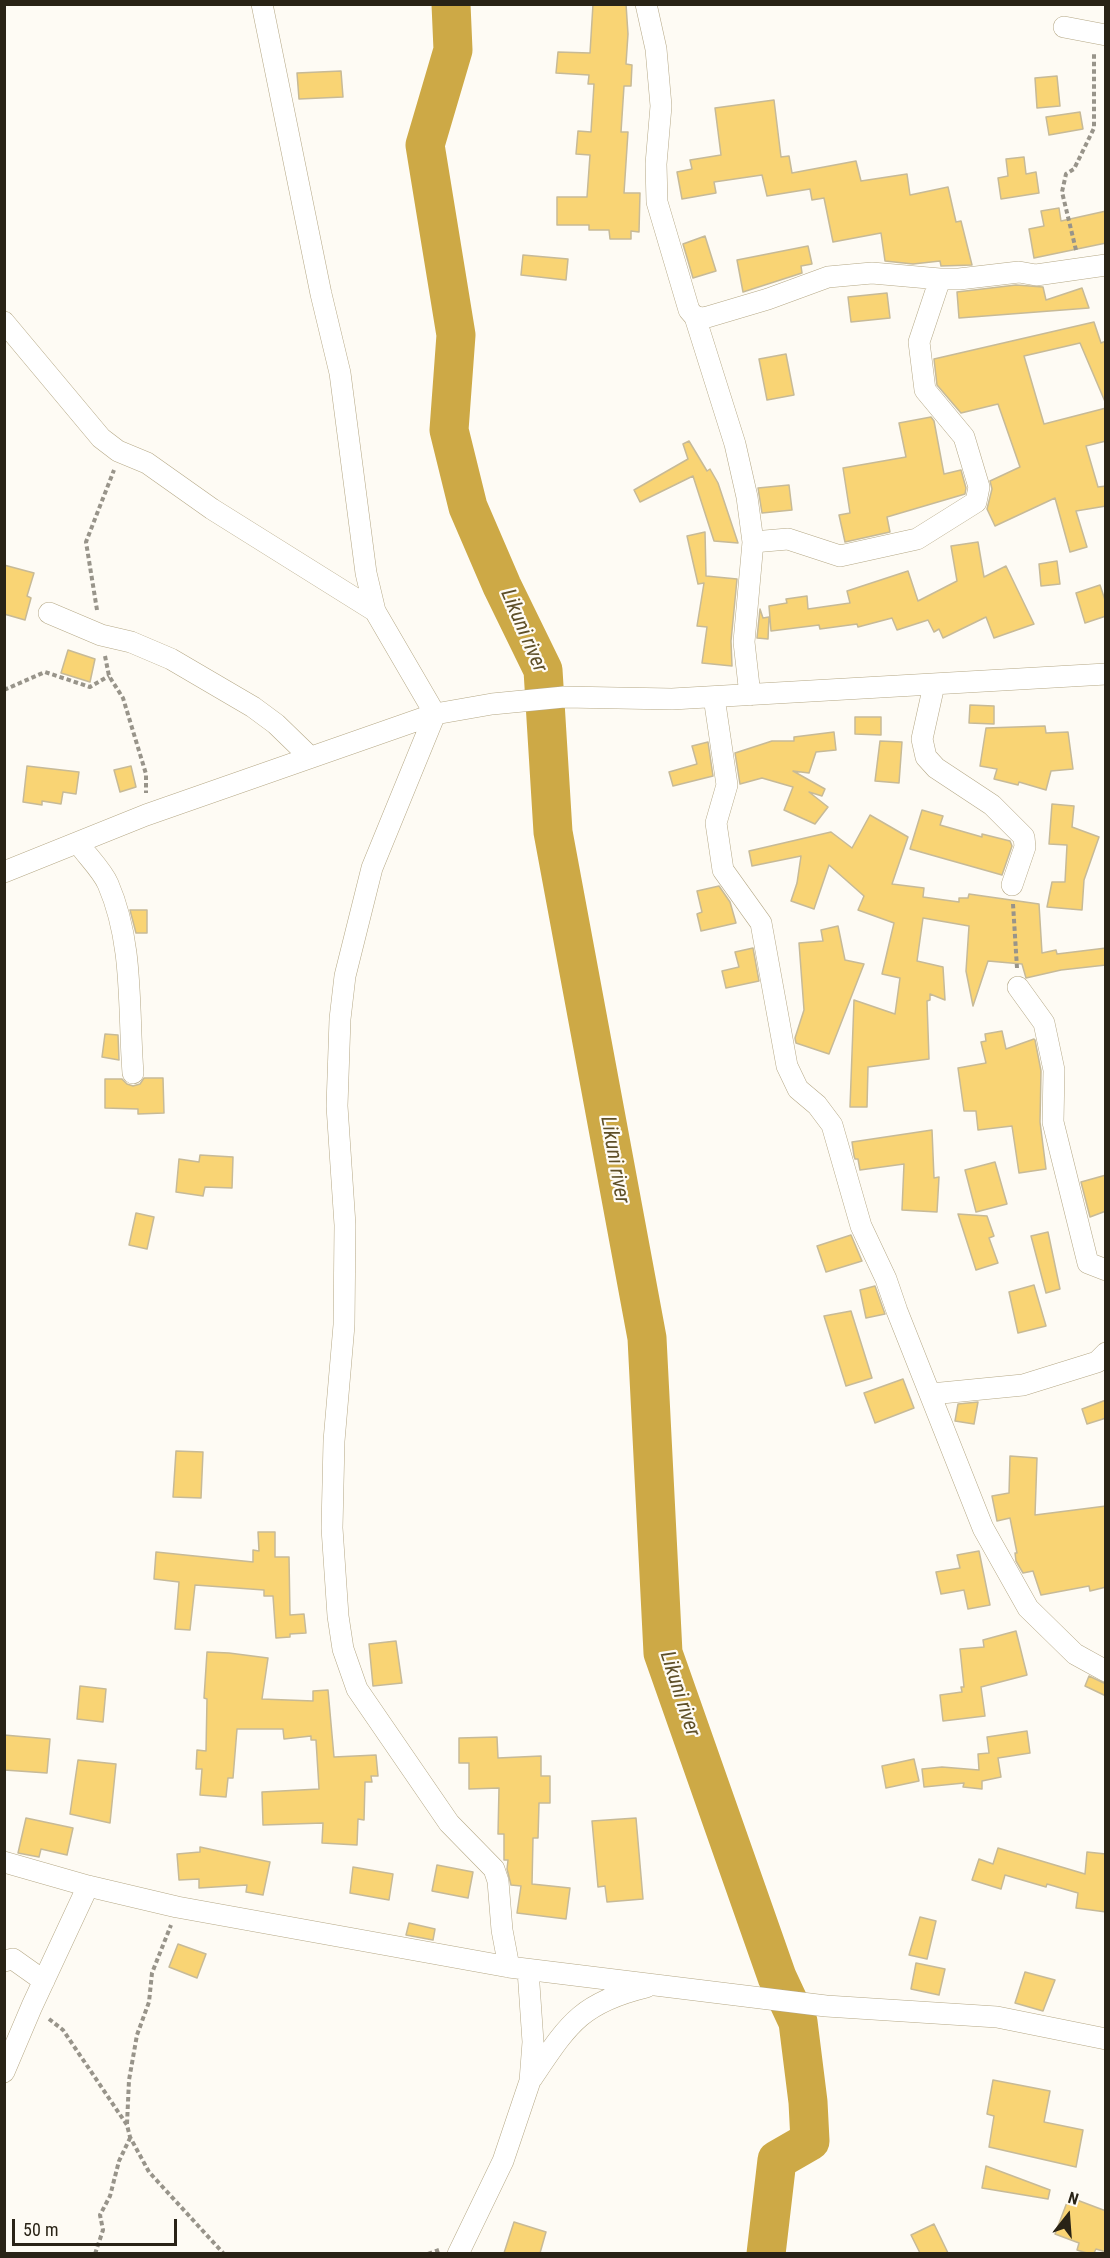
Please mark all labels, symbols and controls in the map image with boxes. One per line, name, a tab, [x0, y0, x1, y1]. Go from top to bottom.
water label: Likuni river	[494, 586, 552, 676]
water label: Likuni river	[594, 1115, 634, 1205]
water label: Likuni river	[653, 1648, 705, 1740]
north arrow	[1038, 2186, 1098, 2246]
text: N	[1066, 2188, 1081, 2209]
scale bar	[15, 2207, 180, 2245]
text: 50 m	[23, 2219, 58, 2240]

